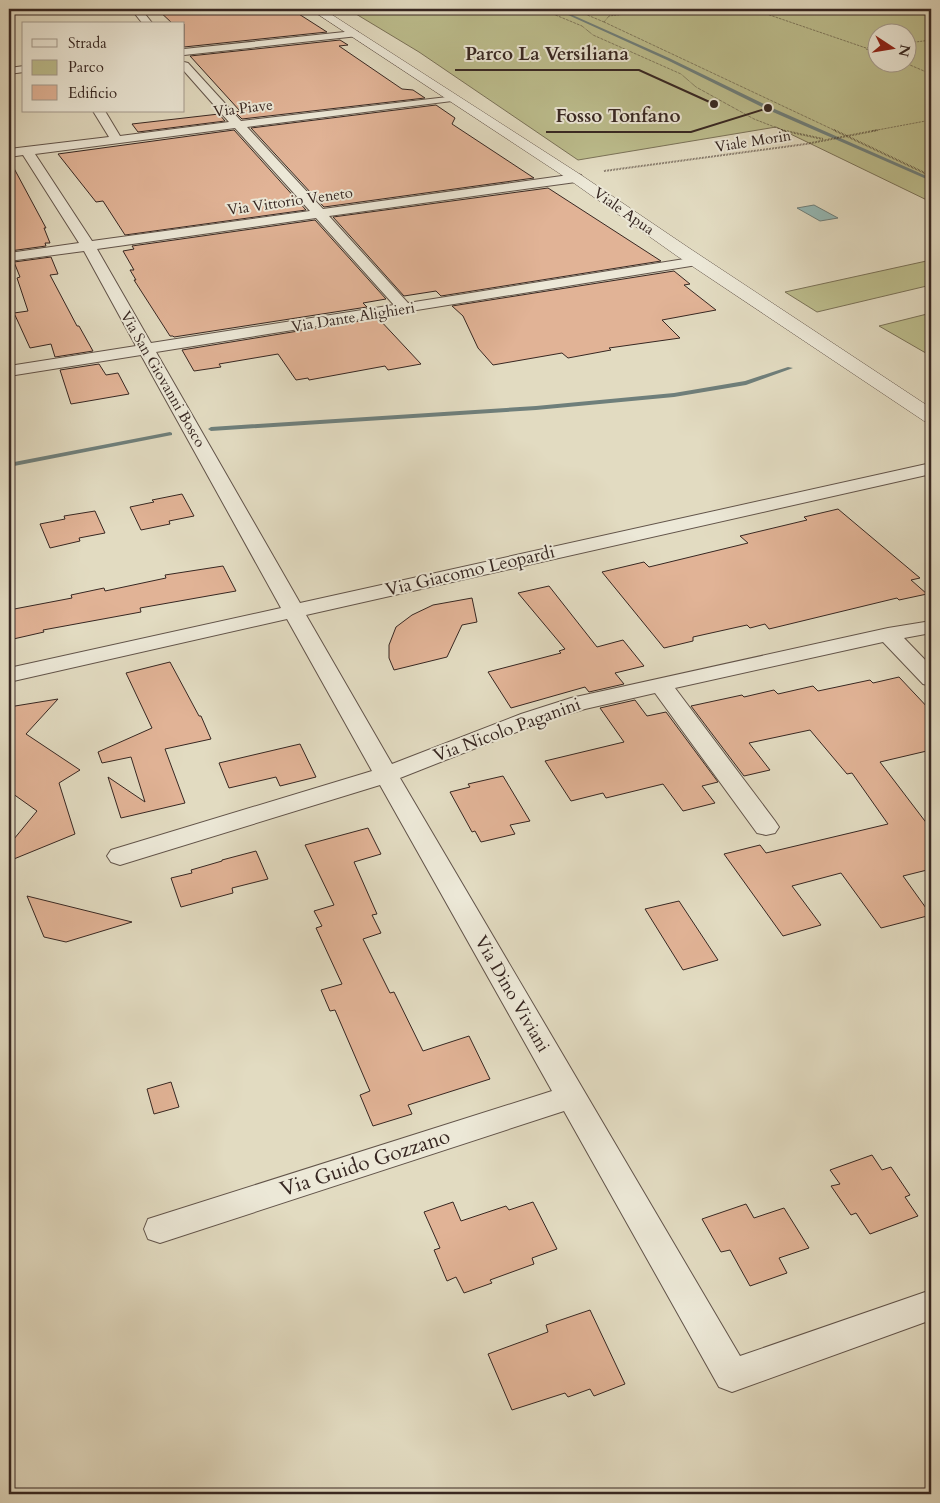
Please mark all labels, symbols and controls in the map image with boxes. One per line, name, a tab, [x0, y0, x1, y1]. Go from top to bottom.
legend	[22, 22, 185, 112]
north arrow	[868, 22, 918, 72]
text: Strada	[68, 33, 107, 53]
callout: Parco La Versiliana	[455, 36, 639, 70]
text: Parco La Versiliana	[465, 41, 630, 67]
text: N	[894, 43, 915, 59]
text: Parco	[68, 57, 104, 77]
text: Edificio	[68, 83, 117, 103]
street label: Via Piave	[212, 94, 274, 122]
callout: Fosso Tonfano	[546, 98, 691, 132]
text: Fosso Tonfano	[555, 103, 681, 129]
street label: Viale Morin	[713, 125, 793, 157]
street label: Via Vittorio Veneto	[226, 182, 354, 220]
street label: Viale Apua	[590, 183, 659, 239]
street label: Via Dante Alighieri	[290, 297, 416, 337]
street label: Via San Giovanni Bosco	[116, 307, 210, 451]
street label: Via Giacomo Leopardi	[383, 539, 557, 603]
street label: Via Nicolo Paganini	[430, 692, 584, 768]
street label: Via Dino Viviani	[468, 931, 556, 1057]
street label: Via Guido Gozzano	[276, 1122, 454, 1204]

